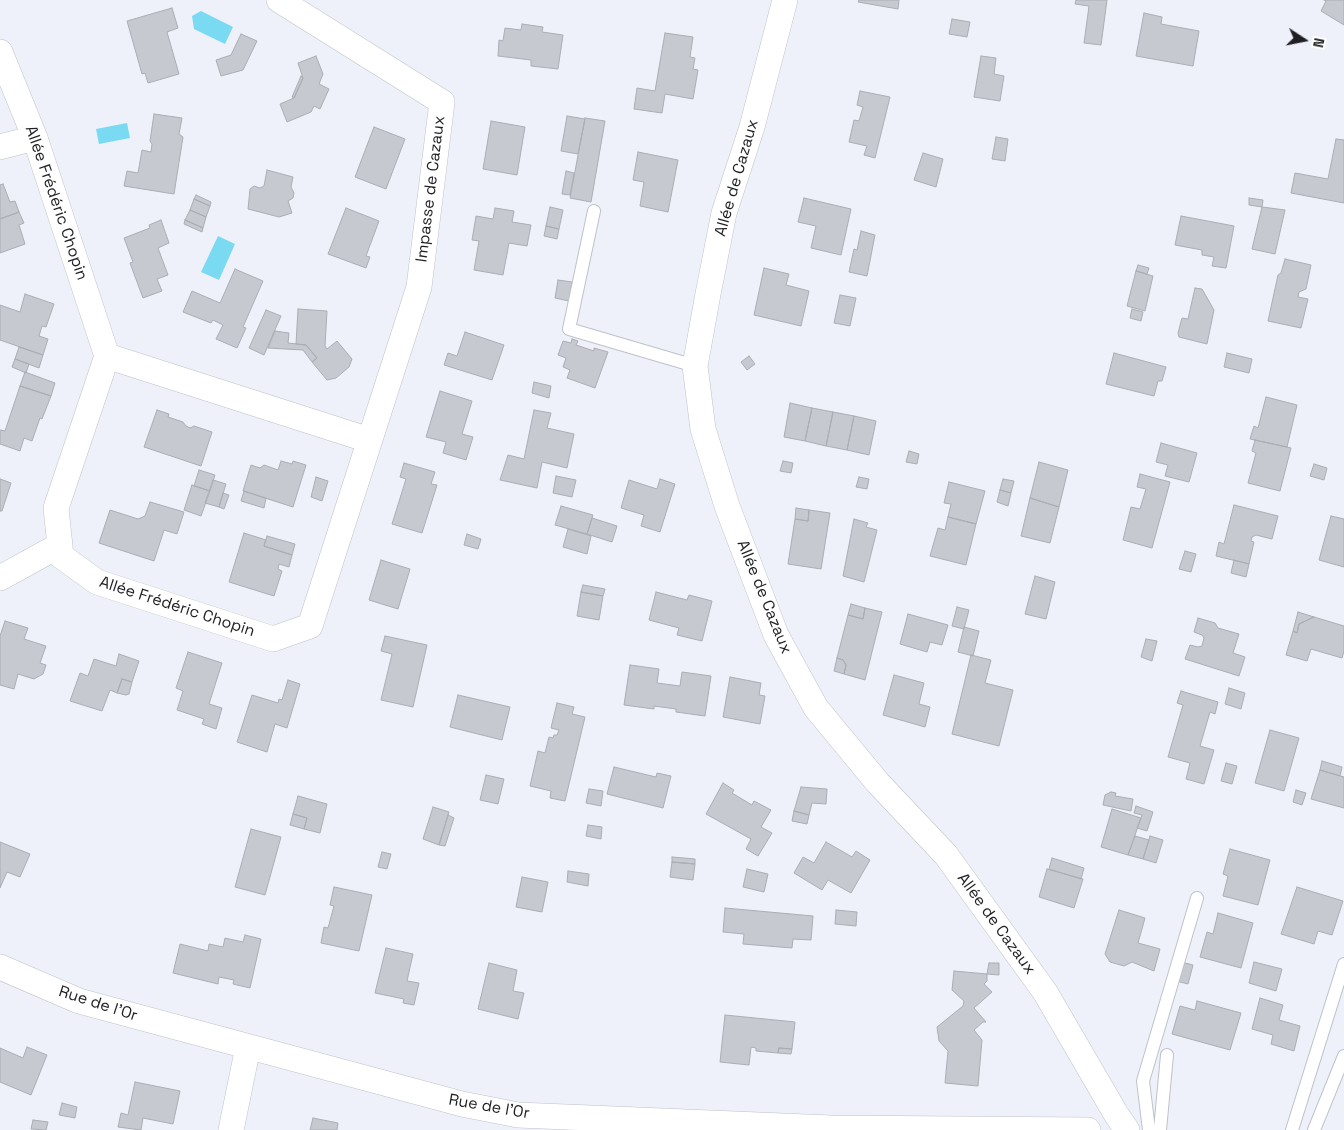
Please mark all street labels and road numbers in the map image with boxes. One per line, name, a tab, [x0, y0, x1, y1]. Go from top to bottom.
street label: Impasse de Cazaux	[412, 115, 450, 263]
street label: Allée de Cazaux	[711, 117, 763, 239]
street label: Allée Frédéric Chopin	[21, 123, 91, 283]
street label: Allée de Cazaux	[732, 537, 796, 657]
street label: Allée Frédéric Chopin	[97, 573, 257, 641]
street label: Allée de Cazaux	[953, 869, 1039, 979]
street label: Rue de l'Or	[56, 982, 140, 1026]
street label: Rue de l'Or	[447, 1090, 531, 1124]

